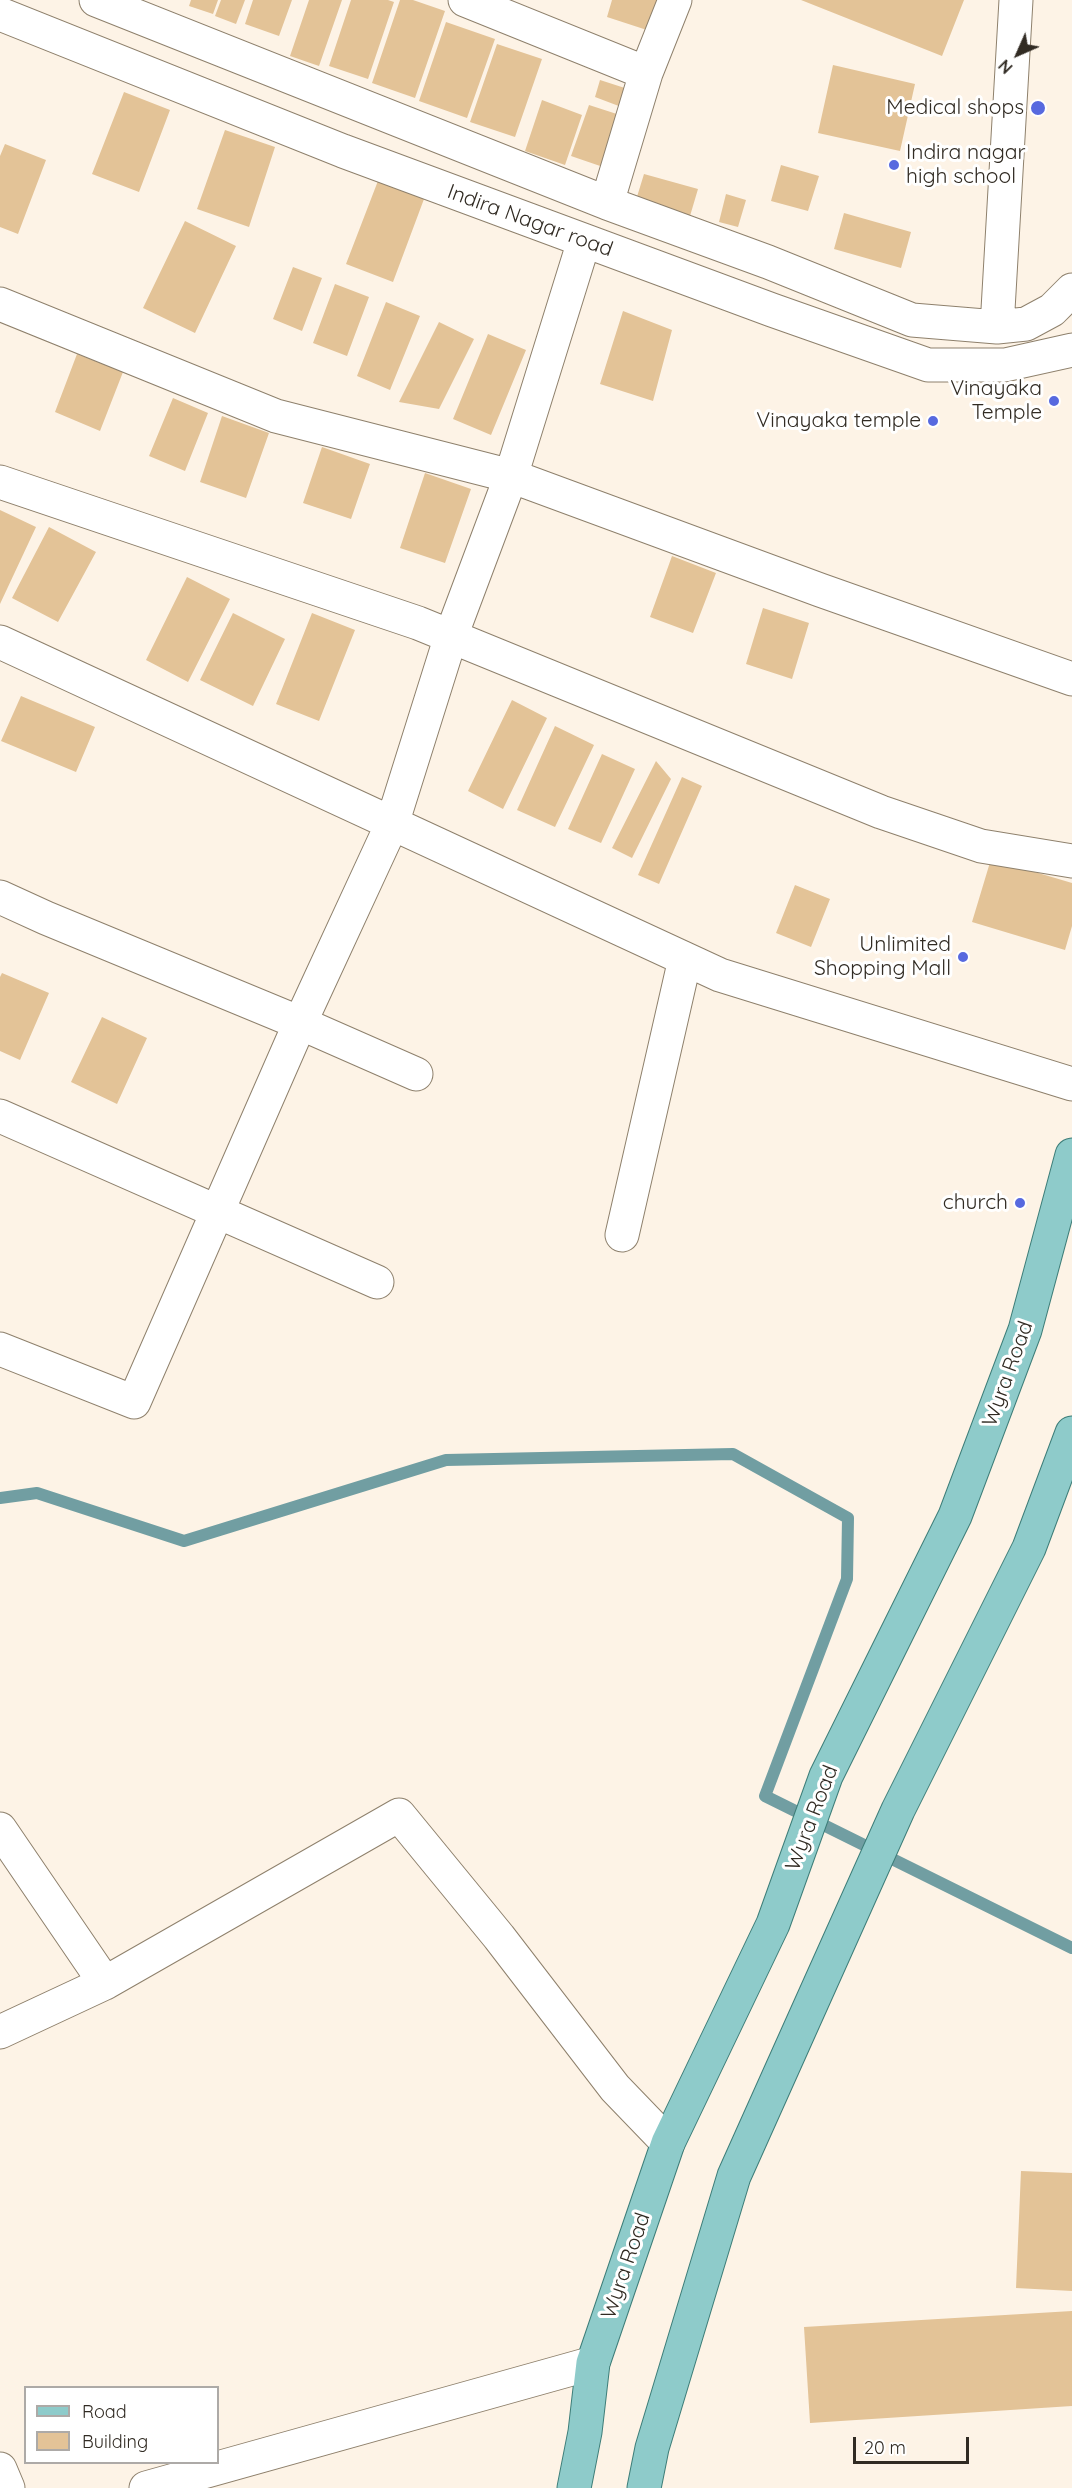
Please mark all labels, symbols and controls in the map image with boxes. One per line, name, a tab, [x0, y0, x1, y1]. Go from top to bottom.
north arrow	[988, 24, 1048, 84]
text: N	[994, 56, 1017, 78]
place label: Medical shops	[886, 95, 1024, 121]
marker: Medical shops	[1029, 99, 1047, 117]
place label: Indira nagar high school	[906, 140, 1026, 190]
marker: Indira nagar high school	[887, 158, 901, 172]
street label: Indira Nagar road	[444, 179, 616, 263]
place label: Vinayaka Temple	[950, 376, 1042, 426]
marker: Vinayaka Temple	[1047, 394, 1061, 408]
place label: Vinayaka temple	[756, 408, 921, 434]
marker: Vinayaka temple	[926, 414, 940, 428]
place label: Unlimited Shopping Mall	[814, 932, 951, 982]
marker: Unlimited Shopping Mall	[956, 950, 970, 964]
place label: church	[943, 1190, 1008, 1216]
marker: church	[1013, 1196, 1027, 1210]
street label: Wyra Road	[977, 1318, 1039, 1430]
street label: Wyra Road	[780, 1762, 844, 1874]
street label: Wyra Road	[596, 2210, 656, 2322]
legend	[24, 2386, 219, 2464]
text: Road	[82, 2400, 127, 2423]
scale bar	[856, 2425, 972, 2463]
text: Building	[82, 2430, 148, 2453]
text: 20 m	[864, 2436, 906, 2459]

